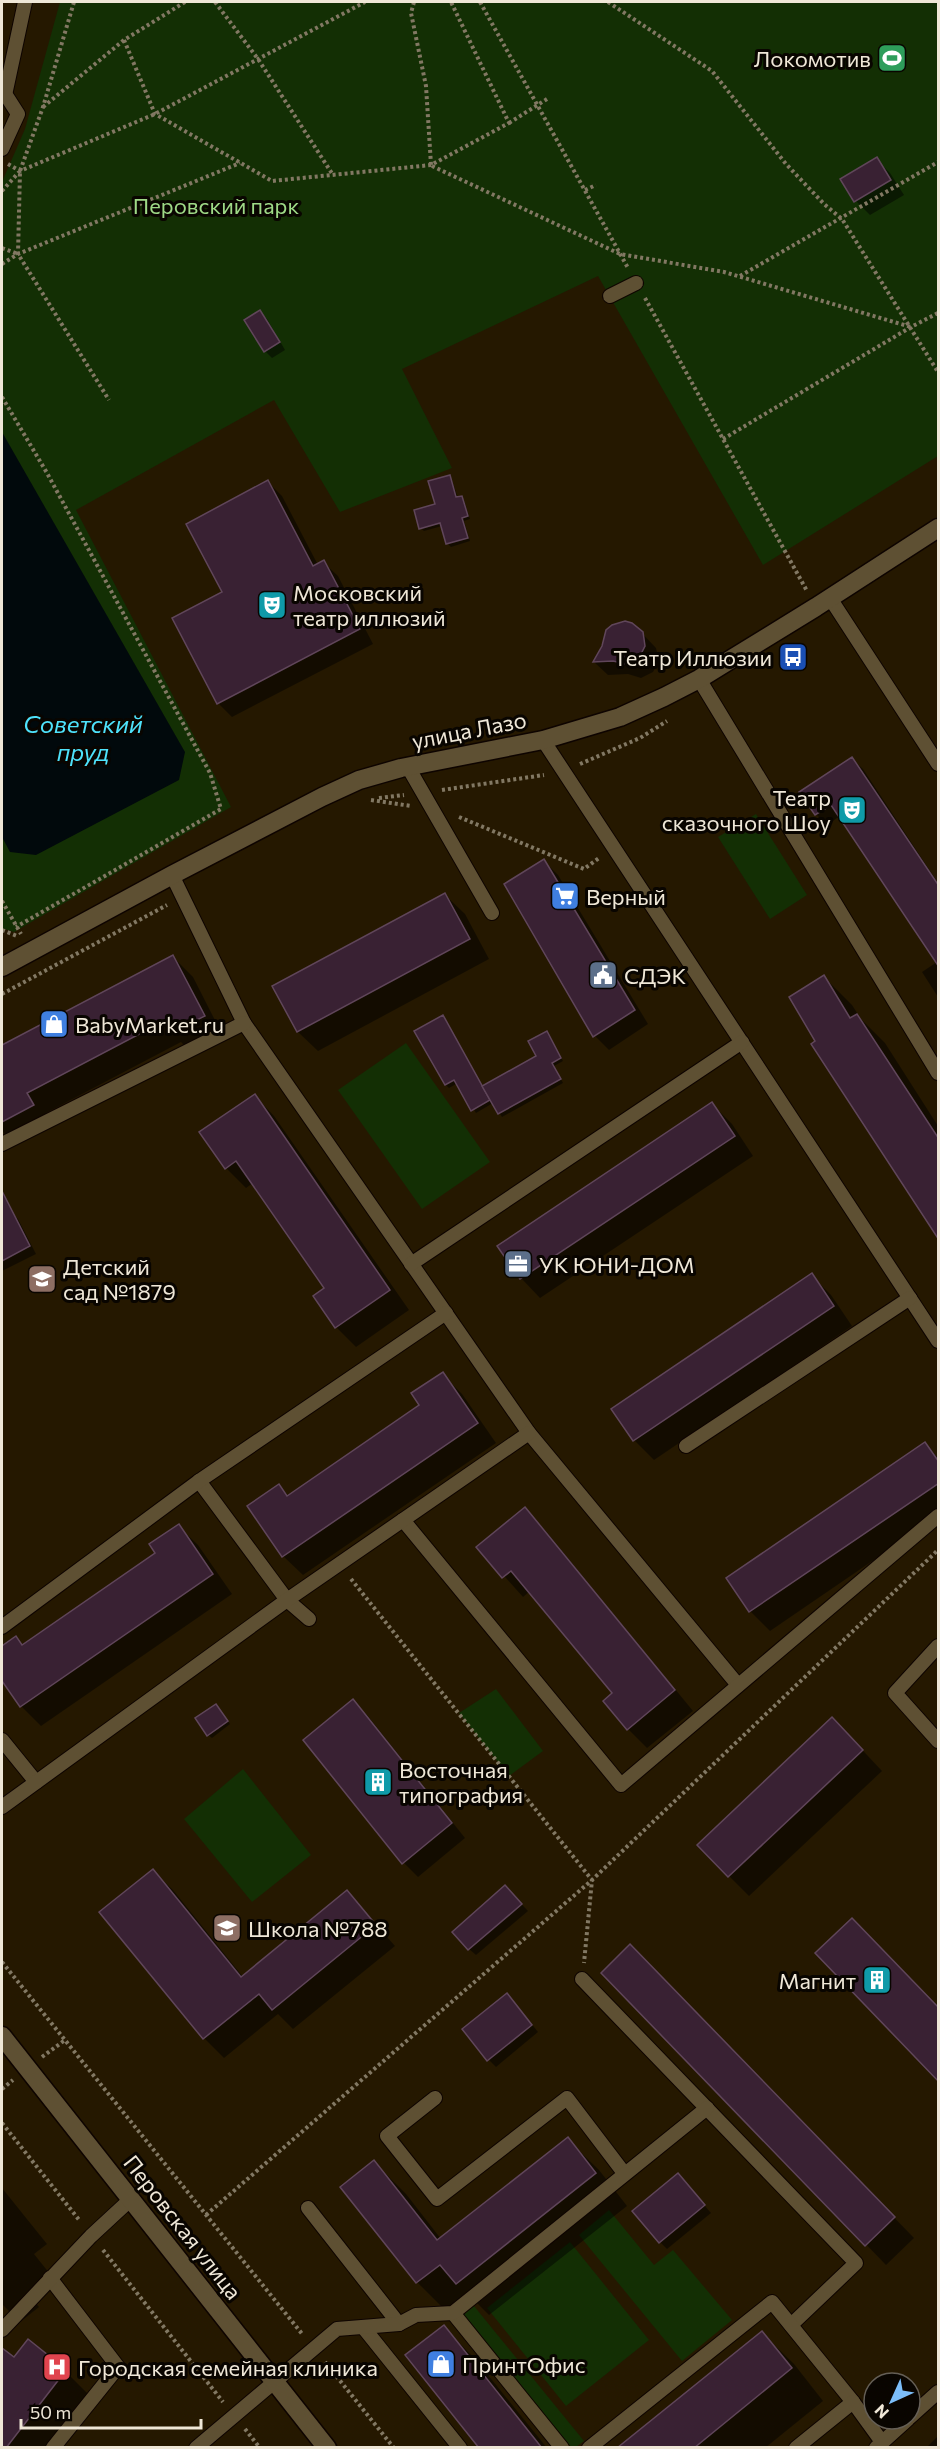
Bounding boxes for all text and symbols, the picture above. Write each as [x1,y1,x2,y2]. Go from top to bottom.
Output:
sports icon: Локомотив [876,42,908,74]
place label: Локомотив [754,45,871,72]
park label: Перовский парк [133,192,299,219]
place label: Московский театр иллюзий [293,579,446,631]
theatre icon: Московский театр иллюзий [256,589,288,621]
bus stop icon: Театр Иллюзии [777,641,809,673]
place label: Театр Иллюзии [613,644,772,671]
street label: улица Лазо [409,706,529,754]
water label: Советский пруд [23,709,143,766]
place label: Театр сказочного Шоу [662,784,831,836]
theatre icon: Театр сказочного Шоу [836,794,868,826]
supermarket icon: Верный [549,880,581,912]
place label: Верный [586,883,666,910]
public building icon: СДЭК [587,959,619,991]
place label: СДЭК [624,962,686,989]
shop icon: BabyMarket.ru [38,1008,70,1040]
place label: BabyMarket.ru [75,1011,224,1038]
office icon: УК ЮНИ-ДОМ [502,1248,534,1280]
place label: УК ЮНИ-ДОМ [539,1251,694,1278]
place label: Детский сад №1879 [63,1253,176,1305]
school or university icon: Детский сад №1879 [26,1263,58,1295]
place label: Восточная типография [399,1756,523,1808]
building icon: Восточная типография [362,1766,394,1798]
school or university icon: Школа №788 [211,1912,243,1944]
place label: Школа №788 [248,1915,388,1942]
building icon: Магнит [861,1964,893,1996]
place label: Магнит [779,1967,856,1994]
street label: Перовская улица [118,2149,248,2305]
shop icon: ПринтОфис [425,2348,457,2380]
hospital icon: Городская семейная клиника [41,2351,73,2383]
place label: ПринтОфис [462,2351,586,2378]
place label: Городская семейная клиника [78,2354,378,2381]
north arrow [862,2371,922,2431]
scale bar [21,2392,201,2430]
text: 50 m [30,2401,71,2423]
text: N [870,2401,892,2423]

